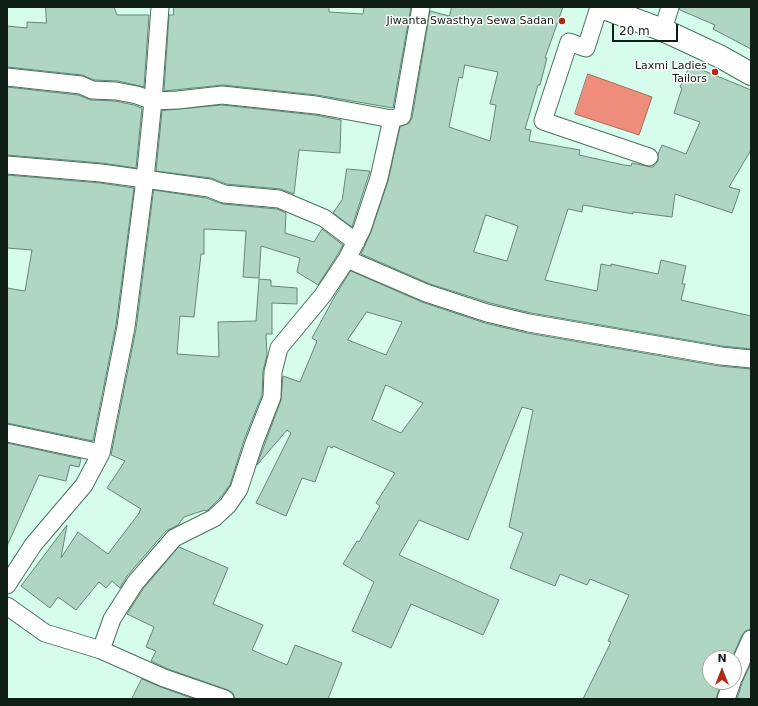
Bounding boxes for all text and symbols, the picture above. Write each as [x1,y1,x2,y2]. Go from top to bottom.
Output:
place label: Jiwanta Swasthya Sewa Sadan [387,14,554,28]
marker: Jiwanta Swasthya Sewa Sadan [557,16,567,26]
scale bar [614,16,680,42]
text: 20 m [619,24,650,38]
place label: Laxmi Ladies Tailors [635,59,707,85]
marker: Laxmi Ladies Tailors [710,67,720,77]
north arrow [702,650,742,690]
text: N [717,652,727,665]

